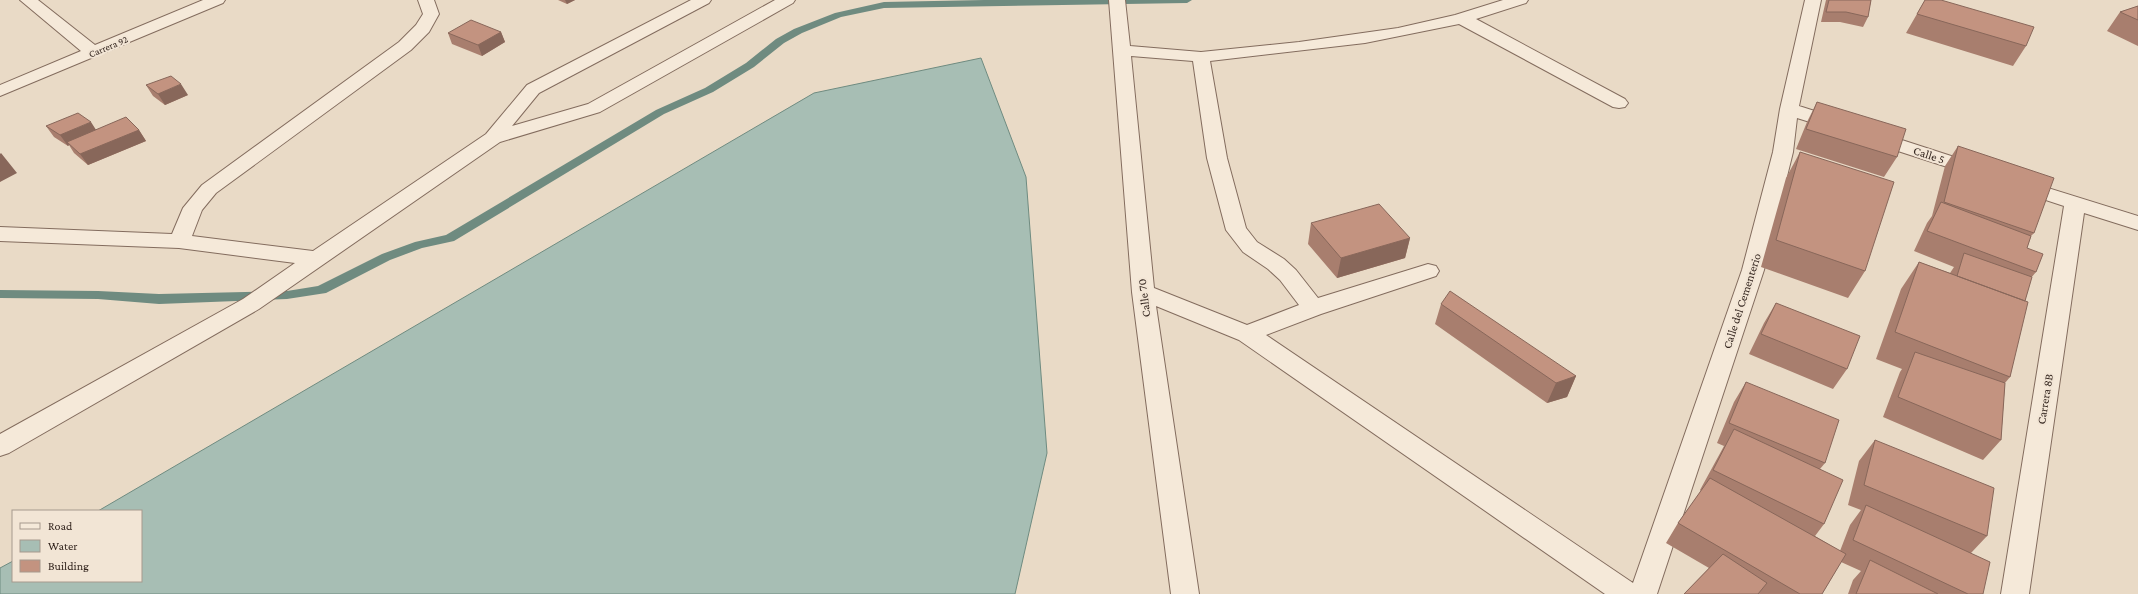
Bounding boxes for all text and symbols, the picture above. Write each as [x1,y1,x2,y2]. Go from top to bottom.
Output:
street label: Carrera 92 [87,33,130,60]
street label: Calle 5 [1912,143,1946,167]
street label: Calle del Cementerio [1720,251,1764,351]
street label: Calle 70 [1135,278,1153,318]
street label: Carrera 8B [2034,372,2056,425]
legend [12,510,142,582]
text: Road [48,519,73,533]
text: Water [48,539,78,553]
text: Building [48,559,89,573]

